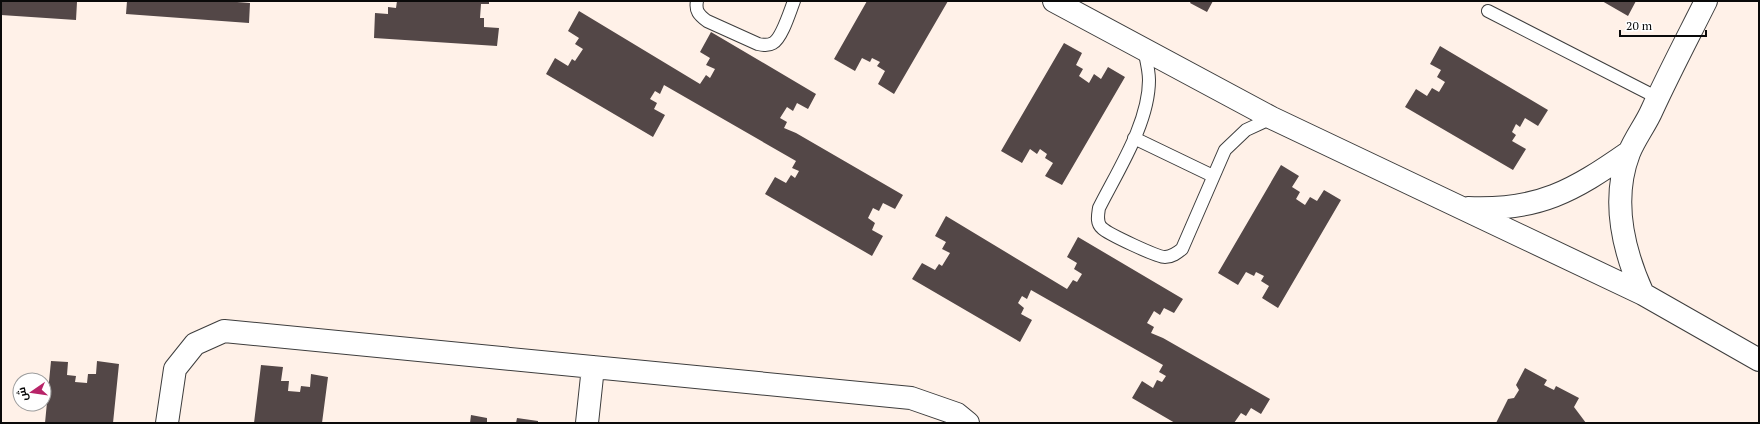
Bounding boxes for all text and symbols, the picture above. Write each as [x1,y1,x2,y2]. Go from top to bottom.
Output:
scale bar [1620,12,1706,38]
text: 20 m [1626,18,1653,33]
north arrow [12,372,52,412]
text: ش [14,386,31,403]

